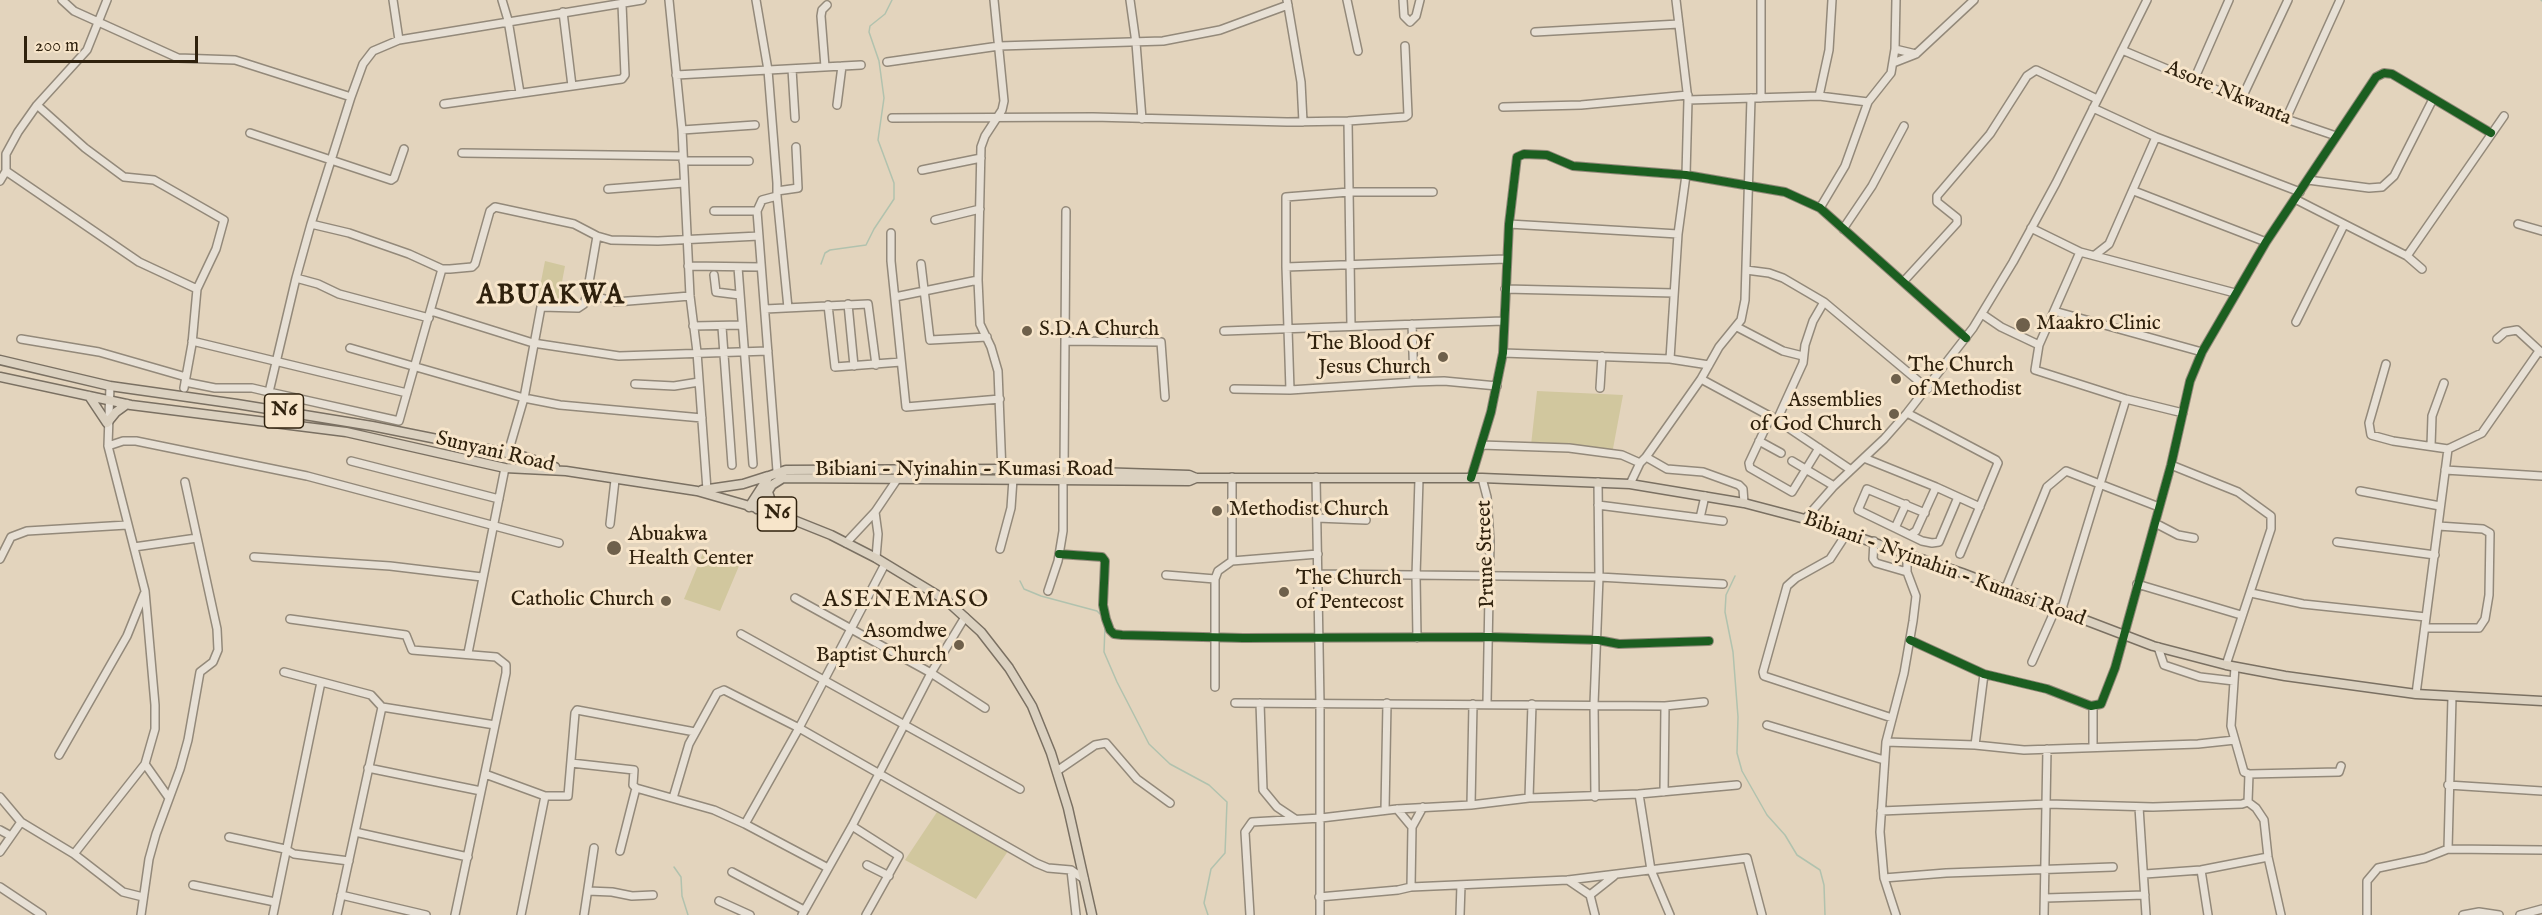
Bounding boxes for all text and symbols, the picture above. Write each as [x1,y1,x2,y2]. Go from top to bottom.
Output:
scale bar [27,24,201,62]
text: 200 m [35,35,79,58]
street label: Asore Nkwanta [2161,56,2295,132]
district label: ABUAKWA [477,281,625,313]
place label: Maakro Clinic [2036,312,2161,338]
marker: Maakro Clinic [2014,316,2032,334]
place label: S.D.A Church [1039,318,1159,344]
marker: S.D.A Church [1020,324,1034,338]
place label: The Blood Of Jesus Church [1307,332,1431,382]
marker: The Blood Of Jesus Church [1436,350,1450,364]
place label: The Church of Methodist [1908,354,2022,404]
marker: The Church of Methodist [1889,372,1903,386]
place label: Assemblies of God Church [1750,389,1882,439]
road number: N6 [264,394,304,428]
marker: Assemblies of God Church [1887,407,1901,421]
street label: Sunyani Road [433,427,557,479]
street label: Bibiani - Nyinahin - Kumasi Road [815,458,1113,484]
road number: N6 [758,497,796,531]
place label: Methodist Church [1229,498,1389,524]
street label: Prune Street [1473,499,1501,609]
marker: Methodist Church [1210,504,1224,518]
street label: Bibiani - Nyinahin - Kumasi Road [1800,507,2088,633]
place label: Abuakwa Health Center [628,523,754,573]
marker: Abuakwa Health Center [605,539,623,557]
place label: The Church of Pentecost [1296,567,1404,617]
marker: The Church of Pentecost [1277,585,1291,599]
district label: ASENEMASO [822,587,990,615]
place label: Catholic Church [511,588,654,614]
marker: Catholic Church [659,594,673,608]
place label: Asomdwe Baptist Church [816,620,947,670]
marker: Asomdwe Baptist Church [952,638,966,652]

